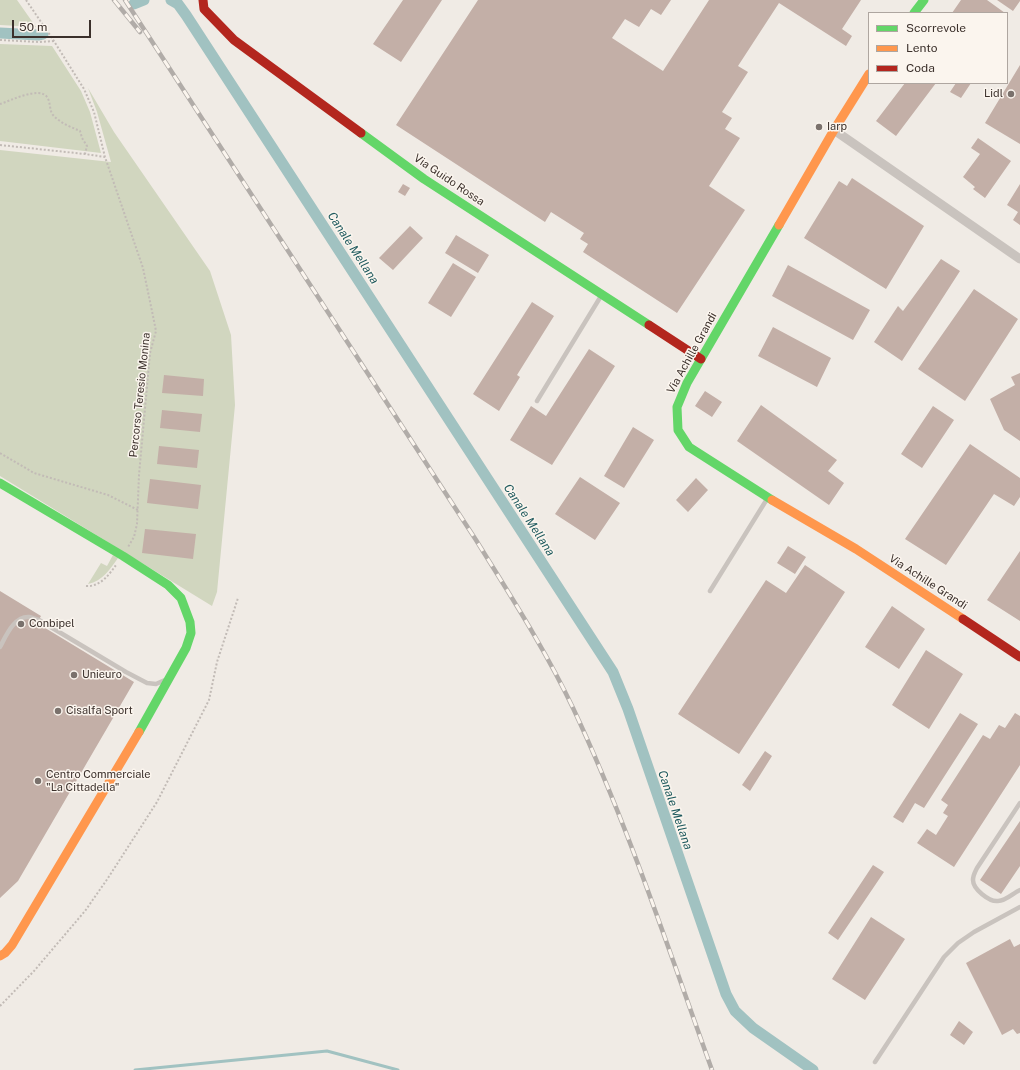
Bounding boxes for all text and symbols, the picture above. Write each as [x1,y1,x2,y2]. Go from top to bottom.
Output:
scale bar [14,12,93,38]
legend [868,12,1008,84]
text: 50 m [19,20,47,34]
text: Scorrevole [906,21,966,35]
text: Lento [906,41,937,55]
text: Coda [906,61,935,75]
place label: Lidl [984,87,1003,101]
marker: Lidl [1006,89,1016,99]
place label: Iarp [827,120,847,134]
marker: Iarp [814,122,824,132]
street label: Via Guido Rossa [411,152,487,208]
water label: Canale Mellana [324,209,382,287]
street label: Via Achille Grandi [664,310,720,396]
street label: Percorso Teresio Monina [127,332,153,458]
water label: Canale Mellana [500,481,558,559]
street label: Via Achille Grandi [886,552,970,612]
place label: Conbipel [29,617,75,631]
marker: Conbipel [16,619,26,629]
place label: Unieuro [82,668,122,682]
marker: Unieuro [69,670,79,680]
place label: Cisalfa Sport [66,704,133,718]
marker: Cisalfa Sport [53,706,63,716]
place label: Centro Commerciale "La Cittadella" [46,768,151,794]
water label: Canale Mellana [655,768,695,852]
marker: Centro Commerciale "La Cittadella" [33,776,43,786]

